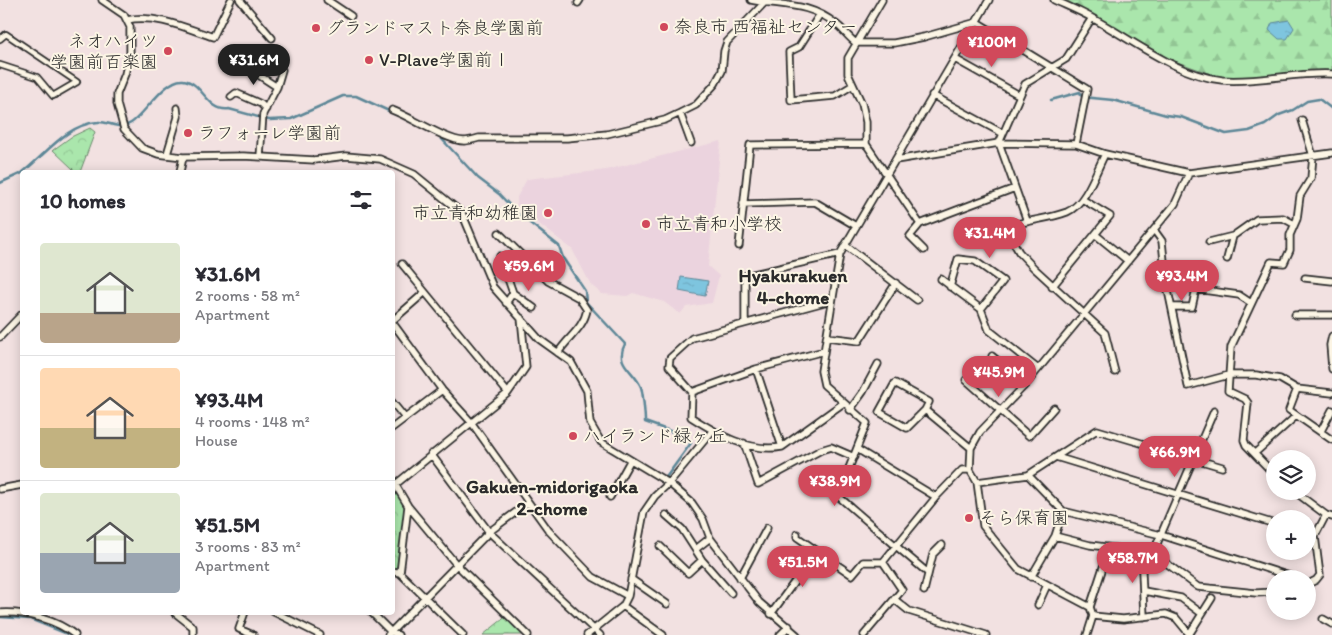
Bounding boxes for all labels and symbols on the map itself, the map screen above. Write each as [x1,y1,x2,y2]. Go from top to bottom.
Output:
place label: 奈良市 西福祉センター [674,16,857,38]
place label: グランドマスト奈良学園前 [326,17,543,39]
marker: 奈良市 西福祉センター [658,21,670,33]
marker: グランドマスト奈良学園前 [310,22,322,34]
pin: ¥100M [957,26,1027,68]
place label: ネオハイツ 学園前百楽園 [50,30,158,73]
pin: ¥31.6M [213,44,295,86]
marker: ネオハイツ 学園前百楽園 [162,45,174,57]
place label: V-Plave学園前Ⅰ [379,49,510,71]
marker: V-Plave学園前Ⅰ [363,54,375,66]
place label: ラフォーレ学園前 [198,122,341,144]
marker: ラフォーレ学園前 [182,127,194,139]
place label: 市立青和幼稚園 [412,202,538,224]
marker: 市立青和幼稚園 [542,207,554,219]
place label: 市立青和小学校 [656,213,782,235]
pin: ¥31.4M [949,216,1031,259]
marker: 市立青和小学校 [640,218,652,230]
pin: ¥59.6M [488,250,570,292]
pin: ¥93.4M [1141,260,1223,302]
district label: Hyakurakuen 4-chome [739,264,848,309]
pin: ¥45.9M [958,356,1040,398]
place label: ハイランド緑ヶ丘 [583,425,727,447]
marker: ハイランド緑ヶ丘 [567,430,579,442]
pin: ¥66.9M [1134,436,1216,478]
pin: ¥38.9M [794,464,876,507]
district label: Gakuen-midorigaoka 2-chome [466,475,638,520]
place label: そら保育園 [979,507,1069,529]
marker: そら保育園 [963,512,975,524]
pin: ¥58.7M [1092,542,1174,584]
pin: ¥51.5M [762,546,844,588]

